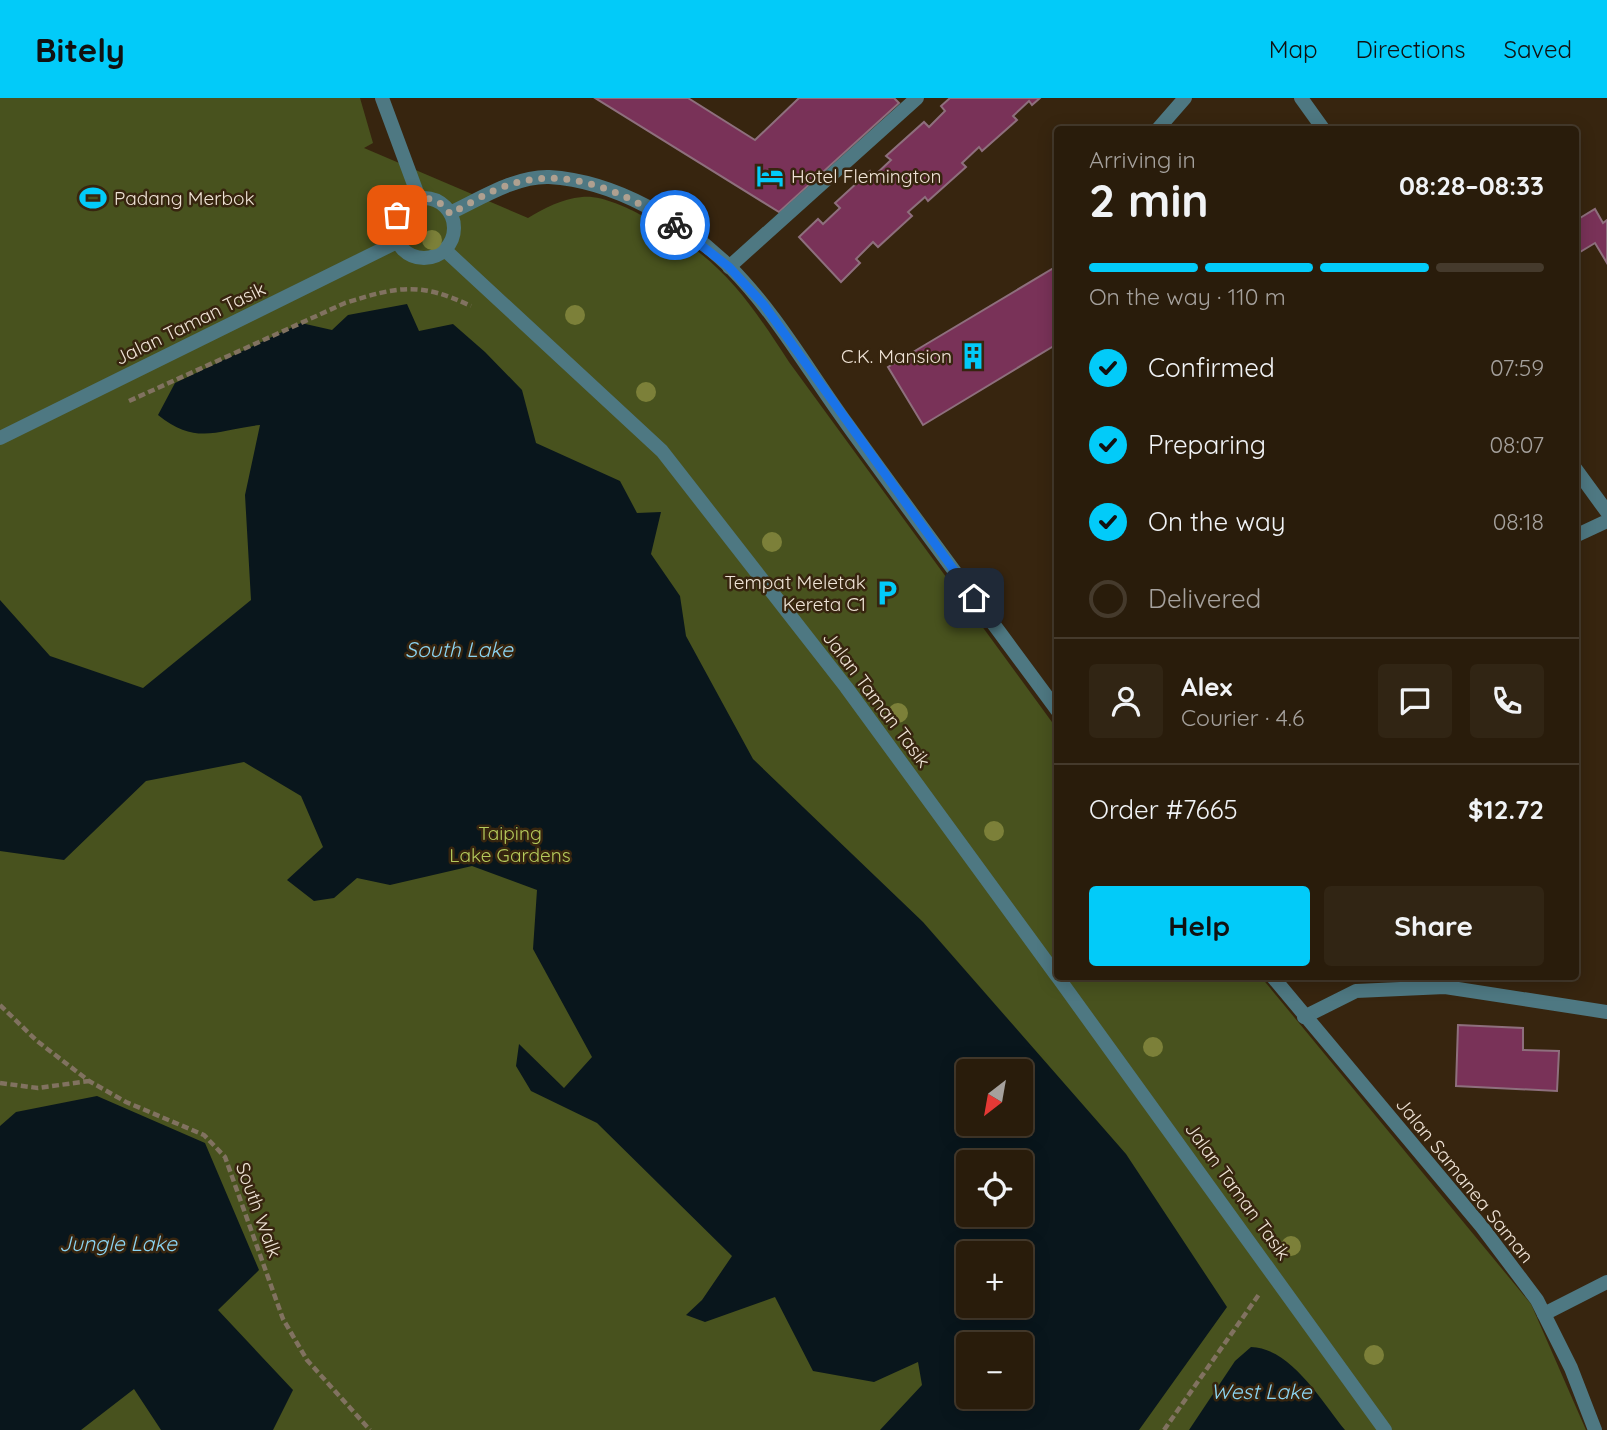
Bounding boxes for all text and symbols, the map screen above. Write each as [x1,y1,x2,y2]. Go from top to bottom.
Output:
text: Bitely [35,29,125,70]
text: Map [1269,34,1318,64]
text: Directions [1356,34,1466,64]
text: Saved [1504,34,1572,64]
text: Arriving in [1089,145,1196,174]
hotel icon: Hotel Flemington [755,161,785,191]
place label: Hotel Flemington [791,164,942,188]
text: 08:28–08:33 [1399,169,1544,202]
text: 2 min [1089,171,1209,229]
sports icon: Padang Merbok [78,183,108,213]
pin [367,185,427,245]
place label: Padang Merbok [114,186,255,210]
courier [640,190,710,260]
icon: bag [378,196,416,234]
icon: bike [656,206,694,244]
street label: Jalan Taman Tasik [111,276,269,370]
text: On the way · 110 m [1089,282,1286,311]
building icon: C.K. Mansion [958,341,988,371]
place label: C.K. Mansion [841,344,952,368]
icon: check [1089,349,1127,387]
text: Confirmed [1148,351,1275,384]
text: 07:59 [1490,353,1544,382]
icon: check [1089,426,1127,464]
text: Preparing [1148,428,1266,461]
text: 08:07 [1489,430,1544,459]
icon: check [1089,503,1127,541]
text: On the way [1148,505,1286,538]
text: 08:18 [1493,507,1544,536]
pin [944,568,1004,628]
place label: Tempat Meletak Kereta C1 [725,570,866,616]
parking icon: Tempat Meletak Kereta C1 [872,578,902,608]
icon: home [955,579,993,617]
text: Delivered [1148,582,1261,615]
street label: Jalan Taman Tasik [818,626,936,772]
water label: South Lake [405,636,514,662]
button: person [1089,664,1163,738]
button: chat [1378,664,1452,738]
button: phone [1470,664,1544,738]
text: Alex [1181,670,1232,703]
text: Courier · 4.6 [1181,703,1304,732]
text: Order #7665 [1089,793,1238,826]
text: $12.72 [1468,793,1544,826]
park label: Taiping Lake Gardens [449,821,571,867]
button: Help [1089,886,1310,966]
button: Share [1324,886,1544,966]
north arrow [956,1059,1032,1136]
map controls [956,1059,1033,1409]
street label: Jalan Samanea Saman [1391,1092,1539,1268]
street label: Jalan Taman Tasik [1180,1117,1296,1265]
button: locate [956,1150,1033,1227]
street label: South Walk [231,1159,287,1261]
water label: Jungle Lake [59,1230,178,1256]
button: + [956,1241,1033,1318]
button: − [956,1332,1033,1409]
water label: West Lake [1210,1378,1313,1404]

